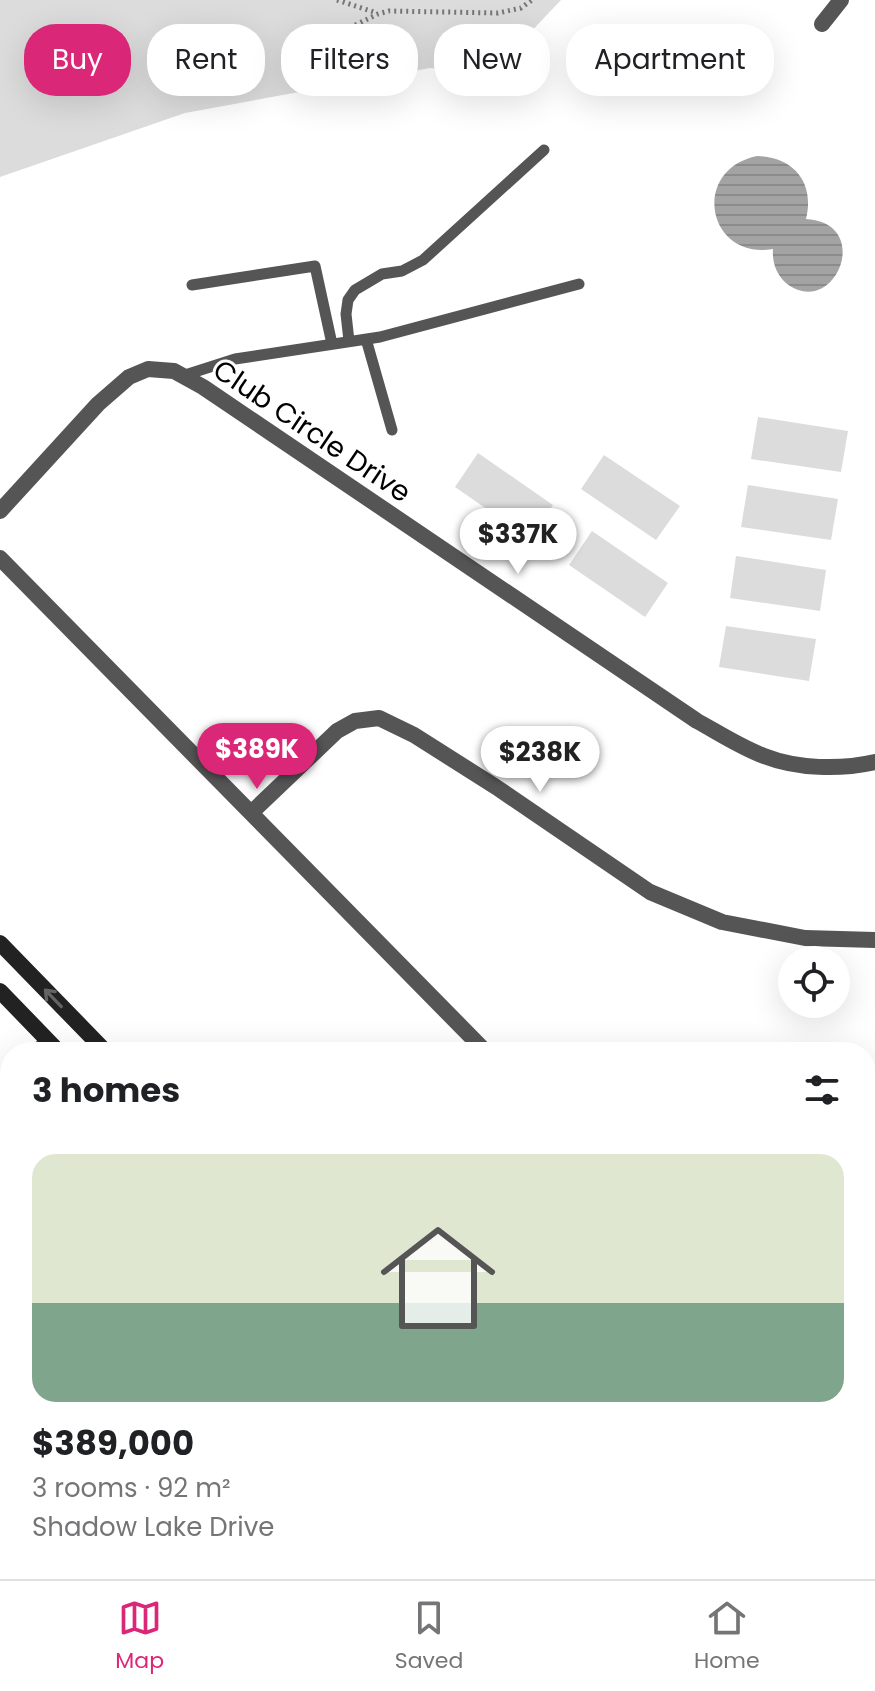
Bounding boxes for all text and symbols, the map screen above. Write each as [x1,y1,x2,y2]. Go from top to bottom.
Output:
chip: Buy [24,24,131,96]
chip: Rent [147,24,265,96]
chip: Filters [281,24,418,96]
chip: New [434,24,550,96]
chip: Apartment [566,24,774,96]
street label: Club Circle Drive [205,350,419,512]
pin: $337K [462,508,574,576]
text: $337K [478,516,558,552]
pin: $389K [201,723,313,791]
pin: $238K [484,726,596,794]
text: $389K [215,731,299,767]
text: $238K [499,734,581,770]
map controls [778,946,850,1018]
button: locate [778,946,850,1018]
one-way arrow [44,989,63,1008]
text: 3 homes [32,1066,180,1114]
icon: filters [800,1068,844,1112]
icon: home [366,1206,510,1350]
text: $389,000 [32,1419,194,1467]
text: 3 rooms · 92 m² [32,1470,231,1506]
text: Shadow Lake Drive [32,1509,274,1545]
tab: Map [115,1596,164,1677]
tab: Saved [395,1596,463,1677]
tab: Home [694,1596,760,1677]

